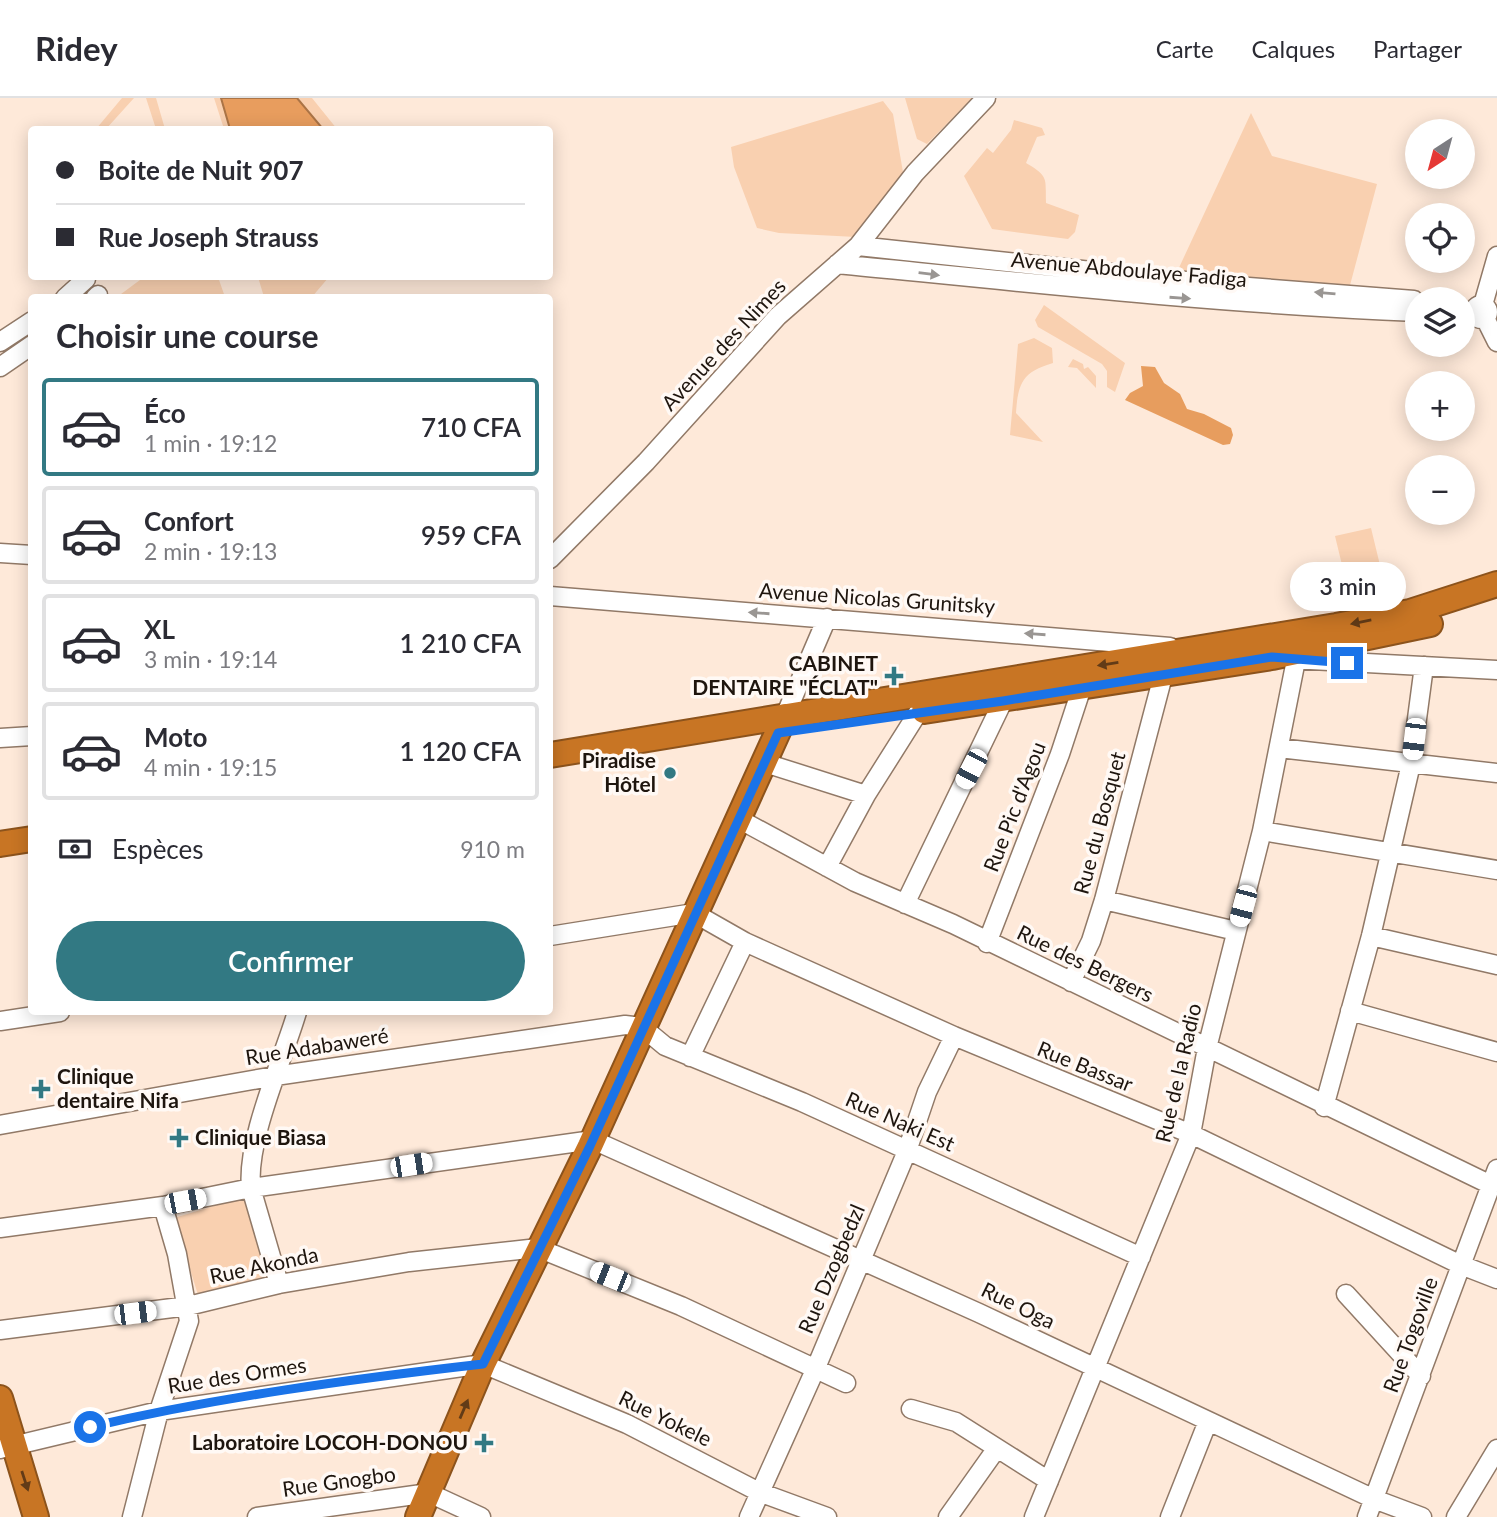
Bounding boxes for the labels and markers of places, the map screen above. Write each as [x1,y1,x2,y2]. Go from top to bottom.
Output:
place label: CABINET DENTAIRE "ÉCLAT" [692,650,878,699]
marker: CABINET DENTAIRE "ÉCLAT" [884,666,904,686]
place label: Piradise Hôtel [582,747,656,796]
marker: Piradise Hôtel [662,765,678,781]
place label: Clinique dentaire Nifa [57,1063,179,1112]
marker: Clinique dentaire Nifa [31,1079,51,1099]
place label: Clinique Biasa [195,1124,326,1149]
marker: Clinique Biasa [169,1128,189,1148]
place label: Laboratoire LOCOH-DONOU [192,1429,468,1454]
marker: Laboratoire LOCOH-DONOU [474,1433,494,1453]

